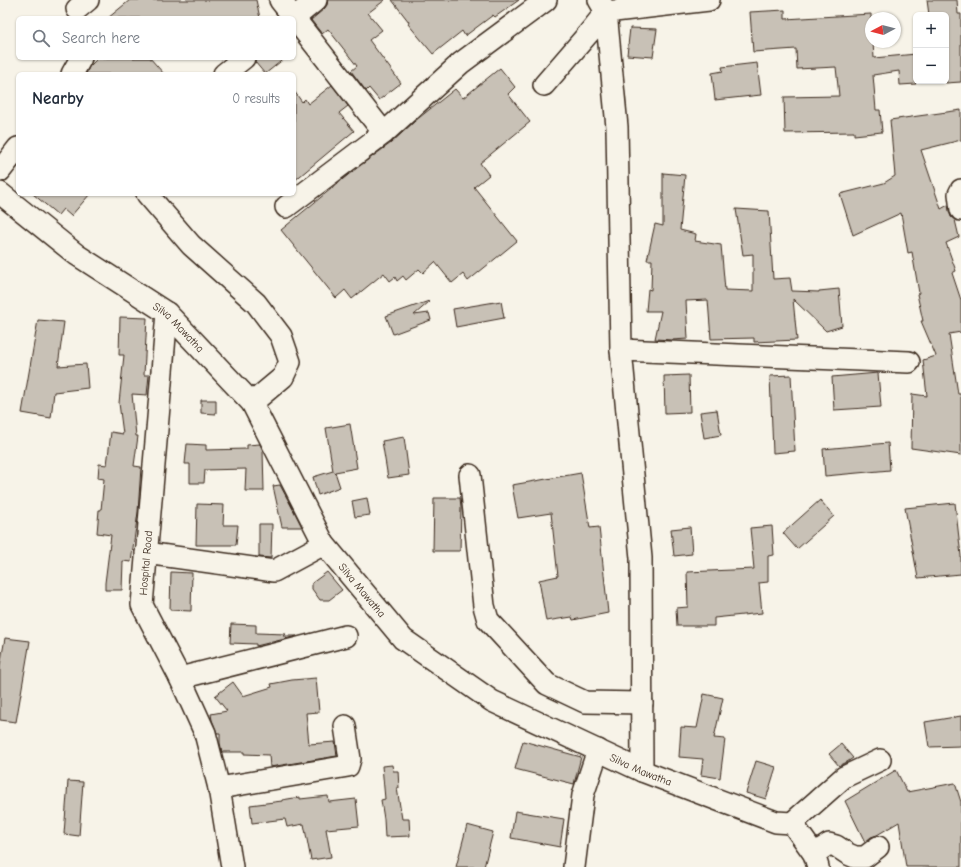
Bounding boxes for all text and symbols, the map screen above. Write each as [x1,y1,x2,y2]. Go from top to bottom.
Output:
north arrow [865,12,901,48]
map controls [913,12,949,84]
button: + [913,12,949,48]
search box [16,16,296,60]
icon: search [30,27,52,49]
text: Search here [62,29,140,47]
button: − [913,48,949,84]
text: Nearby [32,89,83,108]
text: 0 results [232,91,280,106]
street label: Silva Mawatha [151,299,207,355]
street label: Hospital Road [137,530,155,596]
street label: Silva Mawatha [336,560,389,620]
street label: Silva Mawatha [608,750,674,788]

